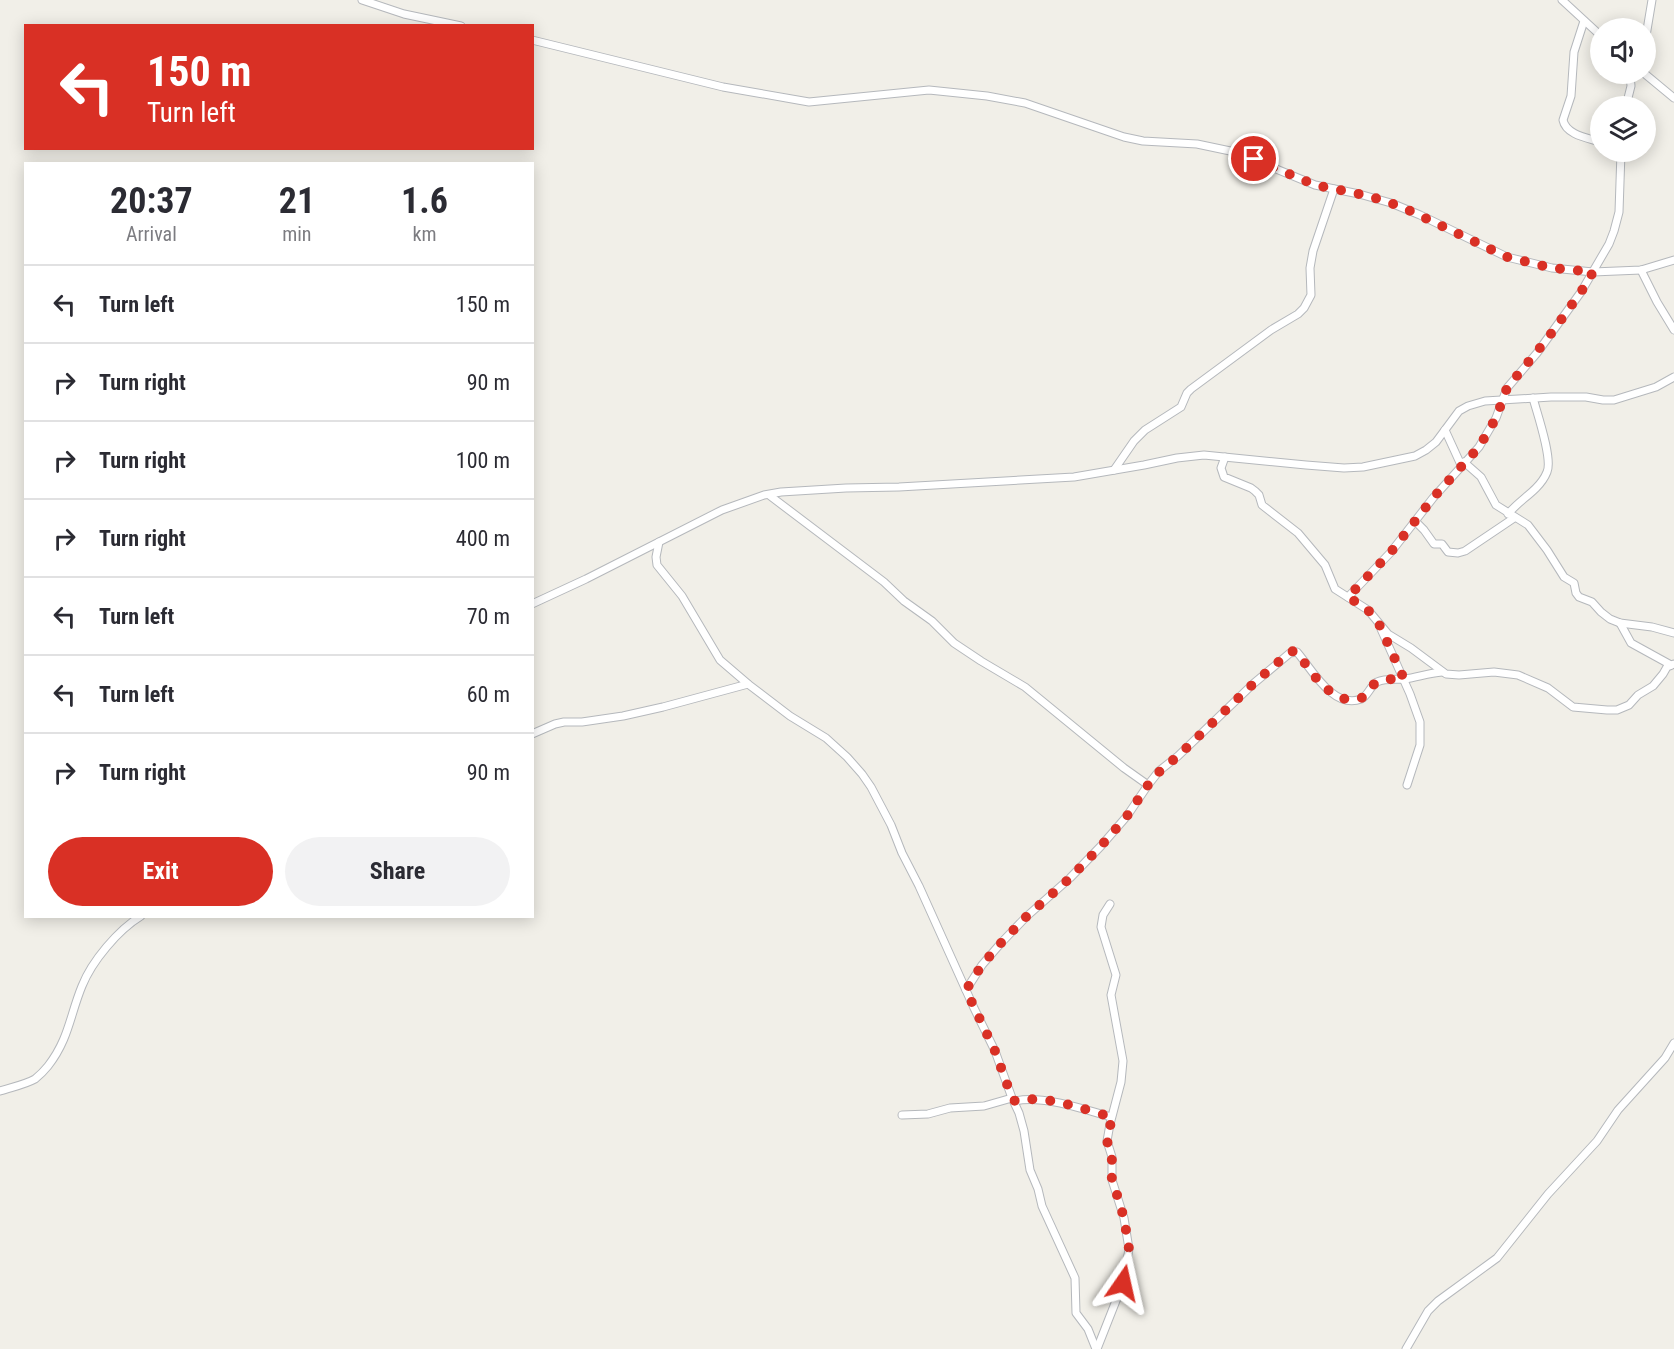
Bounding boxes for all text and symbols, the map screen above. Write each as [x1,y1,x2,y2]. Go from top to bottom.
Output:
map controls [1590,18,1656,162]
button: sound [1590,18,1656,84]
text: 150 m [147,47,252,96]
icon: left [48,48,126,126]
button: layers [1590,96,1656,162]
text: Turn left [147,97,236,129]
pin [1228,133,1279,184]
icon: arrive [1237,142,1270,175]
text: 20:37 [110,180,193,222]
text: 21 [279,180,315,222]
text: 1.6 [401,180,448,222]
text: Arrival [126,222,177,246]
text: min [282,222,312,246]
text: km [413,222,437,246]
icon: left [48,288,81,321]
text: Turn left [99,292,174,317]
text: 150 m [456,292,510,317]
icon: right [48,366,81,399]
text: Turn right [99,370,186,395]
text: 90 m [467,370,510,395]
icon: right [48,444,81,477]
text: Turn right [99,448,186,473]
text: 100 m [456,448,510,473]
icon: right [48,522,81,555]
text: Turn right [99,526,186,551]
text: 400 m [456,526,510,551]
icon: left [48,600,81,633]
text: Turn left [99,604,174,629]
text: 70 m [467,604,510,629]
icon: left [48,678,81,711]
text: Turn left [99,682,174,707]
text: 60 m [467,682,510,707]
icon: right [48,756,81,789]
text: Turn right [99,760,186,785]
text: 90 m [467,760,510,785]
button: Exit [48,837,273,906]
button: Share [285,837,510,906]
position arrow [1091,1251,1155,1315]

